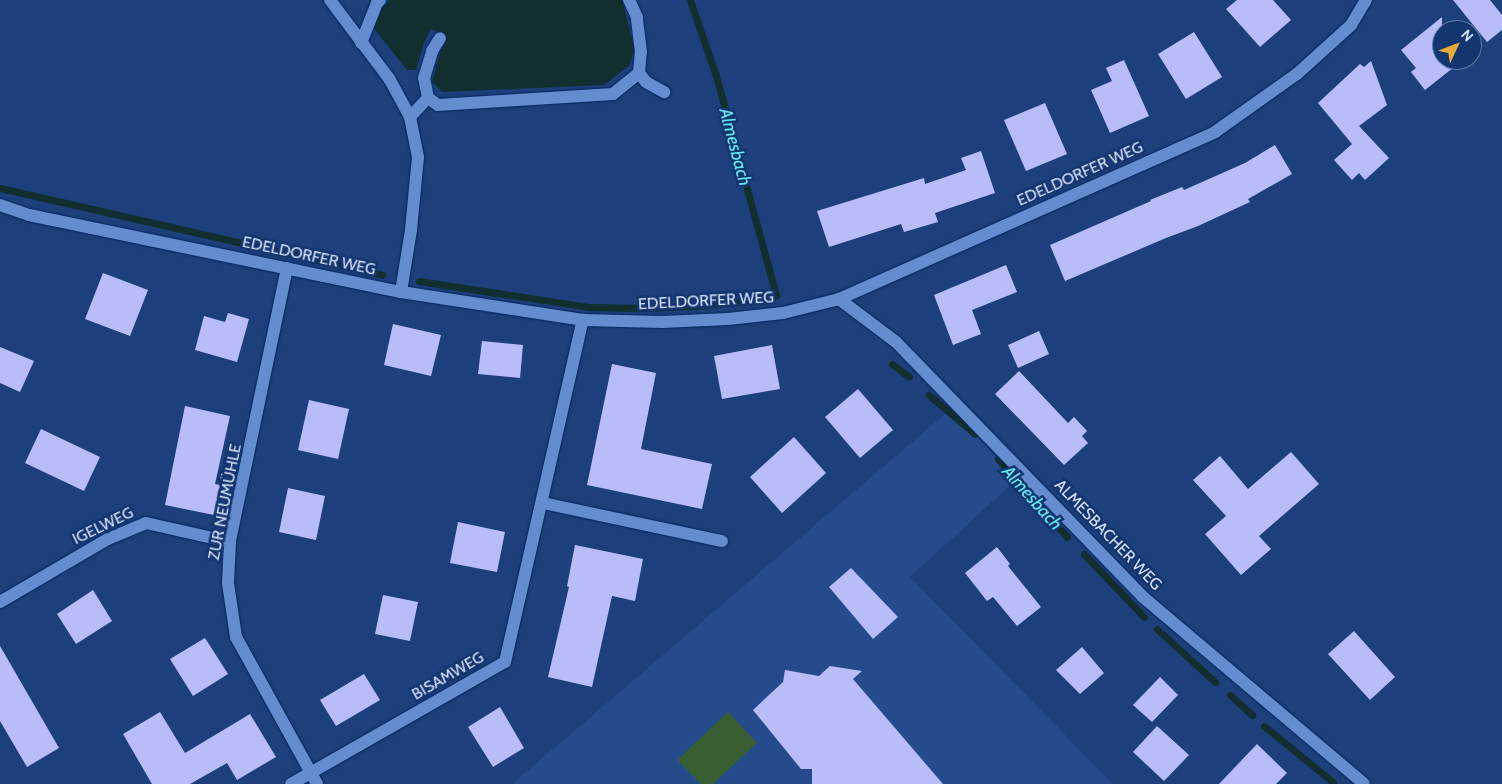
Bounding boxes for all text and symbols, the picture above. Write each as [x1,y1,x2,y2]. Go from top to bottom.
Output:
north arrow [1432,20,1482,70]
text: N [1457,26,1477,45]
water label: Almesbach [714,106,756,188]
street label: EDELDORFER WEG [1014,138,1146,210]
street label: EDELDORFER WEG [240,232,378,280]
street label: EDELDORFER WEG [638,288,774,314]
street label: ZUR NEUMÜHLE [204,442,246,562]
water label: Almesbach [997,461,1067,535]
street label: ALMESBACHER WEG [1050,476,1166,594]
street label: IGELWEG [69,503,137,549]
street label: BISAMWEG [409,648,487,704]

